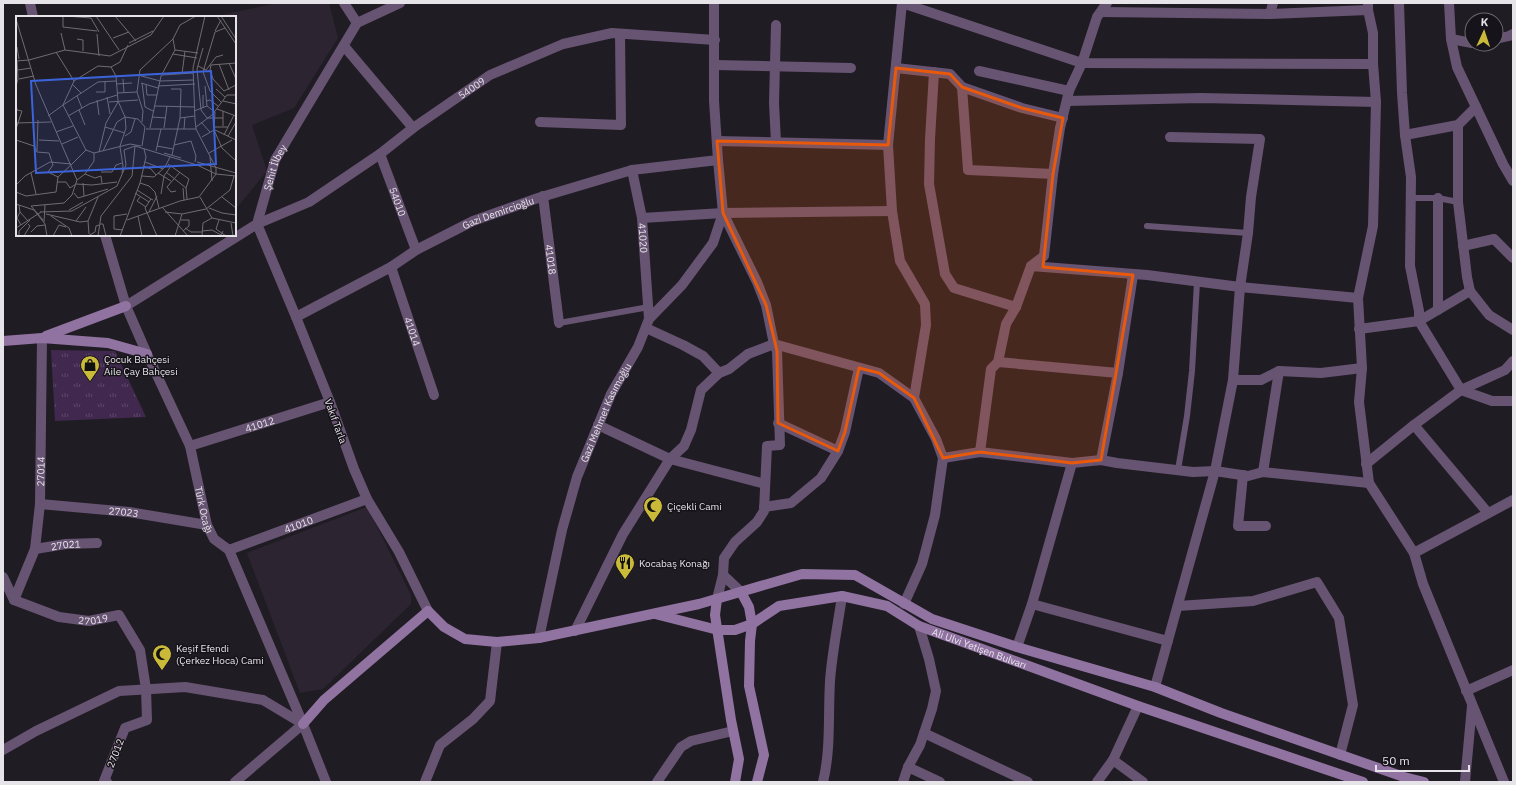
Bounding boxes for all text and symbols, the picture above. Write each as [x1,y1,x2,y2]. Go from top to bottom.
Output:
north arrow [1464,12,1504,52]
text: K [1480,15,1489,29]
inset map [16,16,236,236]
street label: 54009 [456,74,488,102]
street label: Şehit İlbey [261,142,290,192]
street label: 54010 [386,186,409,218]
street label: Gazi Demircioğlu [460,194,536,232]
street label: 41020 [635,223,650,253]
street label: 41018 [542,244,559,275]
street label: 41014 [401,315,423,348]
place label: Çocuk Bahçesi Aile Çay Bahçesi [104,353,178,378]
shop icon: Çocuk Bahçesi Aile Çay Bahçesi [79,354,101,382]
street label: Gazi Mehmet Kasımoğlu [578,361,634,465]
street label: Vakıf Tarla [321,397,350,446]
street label: 41012 [244,414,276,435]
street label: 27014 [34,456,48,487]
street label: Türk Ocağı [192,485,216,535]
mosque icon: Çiçekli Cami [642,495,664,523]
place label: Çiçekli Cami [667,500,722,513]
street label: 27023 [108,504,139,520]
street label: 41010 [282,514,315,536]
street label: 27021 [50,538,81,553]
restaurant icon: Kocabaş Konağı [614,552,636,580]
place label: Kocabaş Konağı [639,557,710,570]
street label: 27019 [77,611,109,628]
street label: Ali Ulvi Yetişen Bulvarı [930,625,1028,672]
place label: Keşif Efendi (Çerkez Hoca) Cami [176,642,264,667]
mosque icon: Keşif Efendi (Çerkez Hoca) Cami [151,643,173,671]
street label: 27012 [104,737,127,770]
scale bar [1376,747,1469,773]
text: 50 m [1382,753,1410,768]

